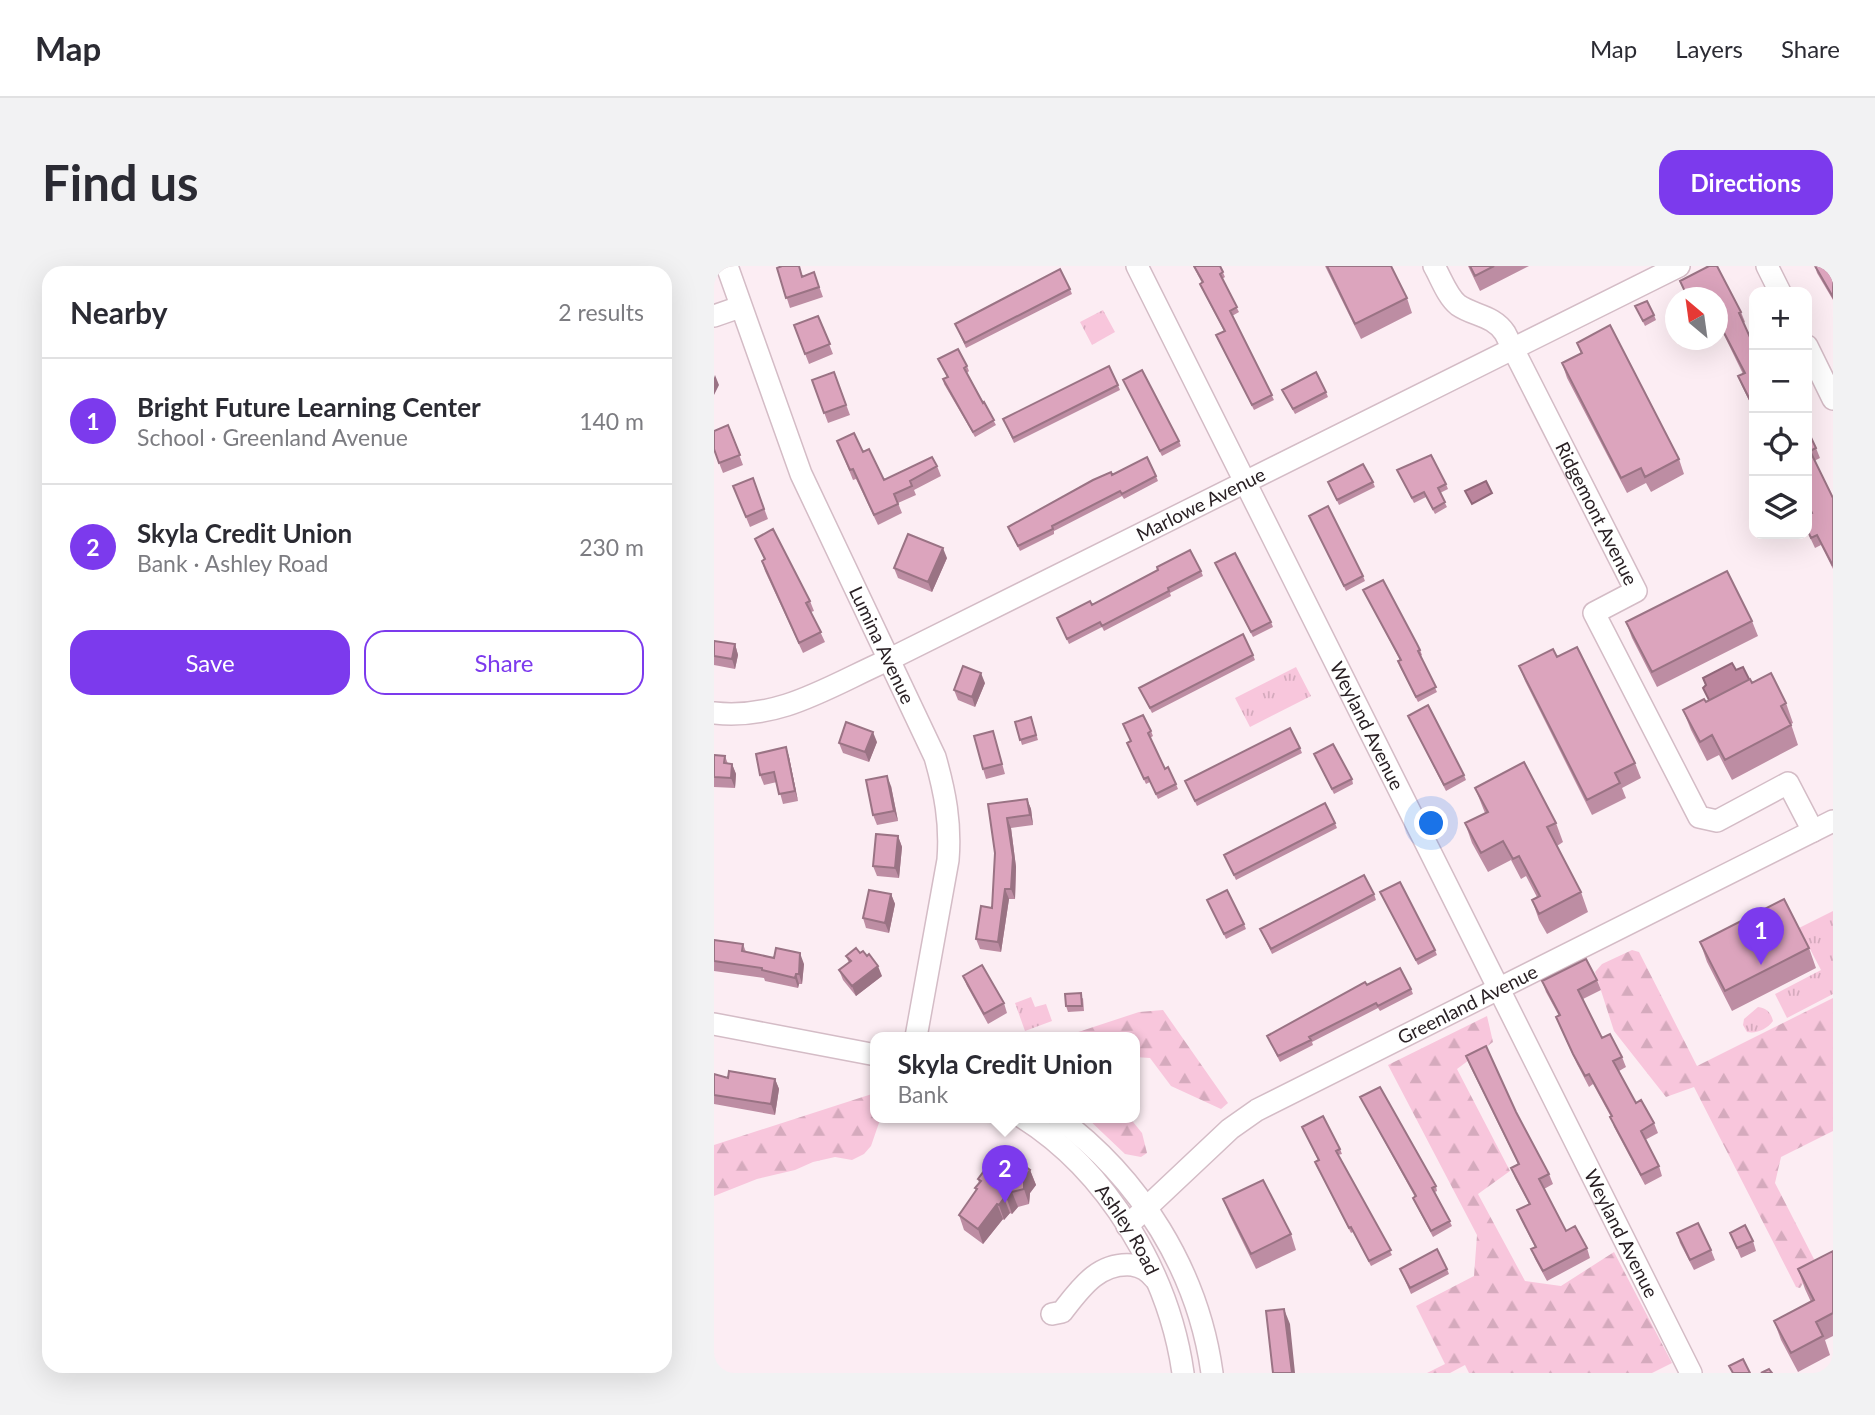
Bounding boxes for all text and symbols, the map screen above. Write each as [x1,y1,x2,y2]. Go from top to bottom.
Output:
text: Map [35,28,101,68]
text: Map [1590,34,1637,63]
text: Layers [1675,34,1743,63]
text: Share [1781,34,1840,63]
button: Directions [1659,150,1833,215]
text: Find us [42,153,199,211]
north arrow [1665,287,1728,350]
map controls [1749,287,1812,539]
button: + [1749,287,1812,350]
text: Nearby [70,294,168,330]
text: 2 results [558,298,644,326]
button: − [1749,350,1812,413]
text: Bright Future Learning Center [137,391,481,423]
text: 1 [86,407,100,435]
text: 140 m [579,407,644,435]
button: locate [1749,413,1812,476]
text: School · Greenland Avenue [137,423,408,451]
street label: Ridgemont Avenue [1551,438,1643,589]
street label: Marlowe Avenue [1132,462,1269,545]
button: layers [1749,476,1812,539]
text: Skyla Credit Union [137,517,352,549]
text: 2 [86,533,100,561]
text: 230 m [579,533,644,561]
text: Bank · Ashley Road [137,549,328,577]
street label: Lumina Avenue [845,582,920,707]
button: Save [70,630,350,695]
button: Share [364,630,644,695]
street label: Weyland Avenue [1326,657,1409,793]
your location [1414,806,1448,840]
pin: 1 [1738,907,1784,965]
street label: Greenland Avenue [1394,959,1541,1049]
popup [870,1032,1140,1123]
text: Skyla Credit Union [897,1048,1113,1080]
text: Bank [897,1080,948,1108]
pin: 2 [982,1145,1028,1203]
street label: Weyland Avenue [1580,1165,1663,1301]
street label: Ashley Road [1091,1179,1164,1278]

